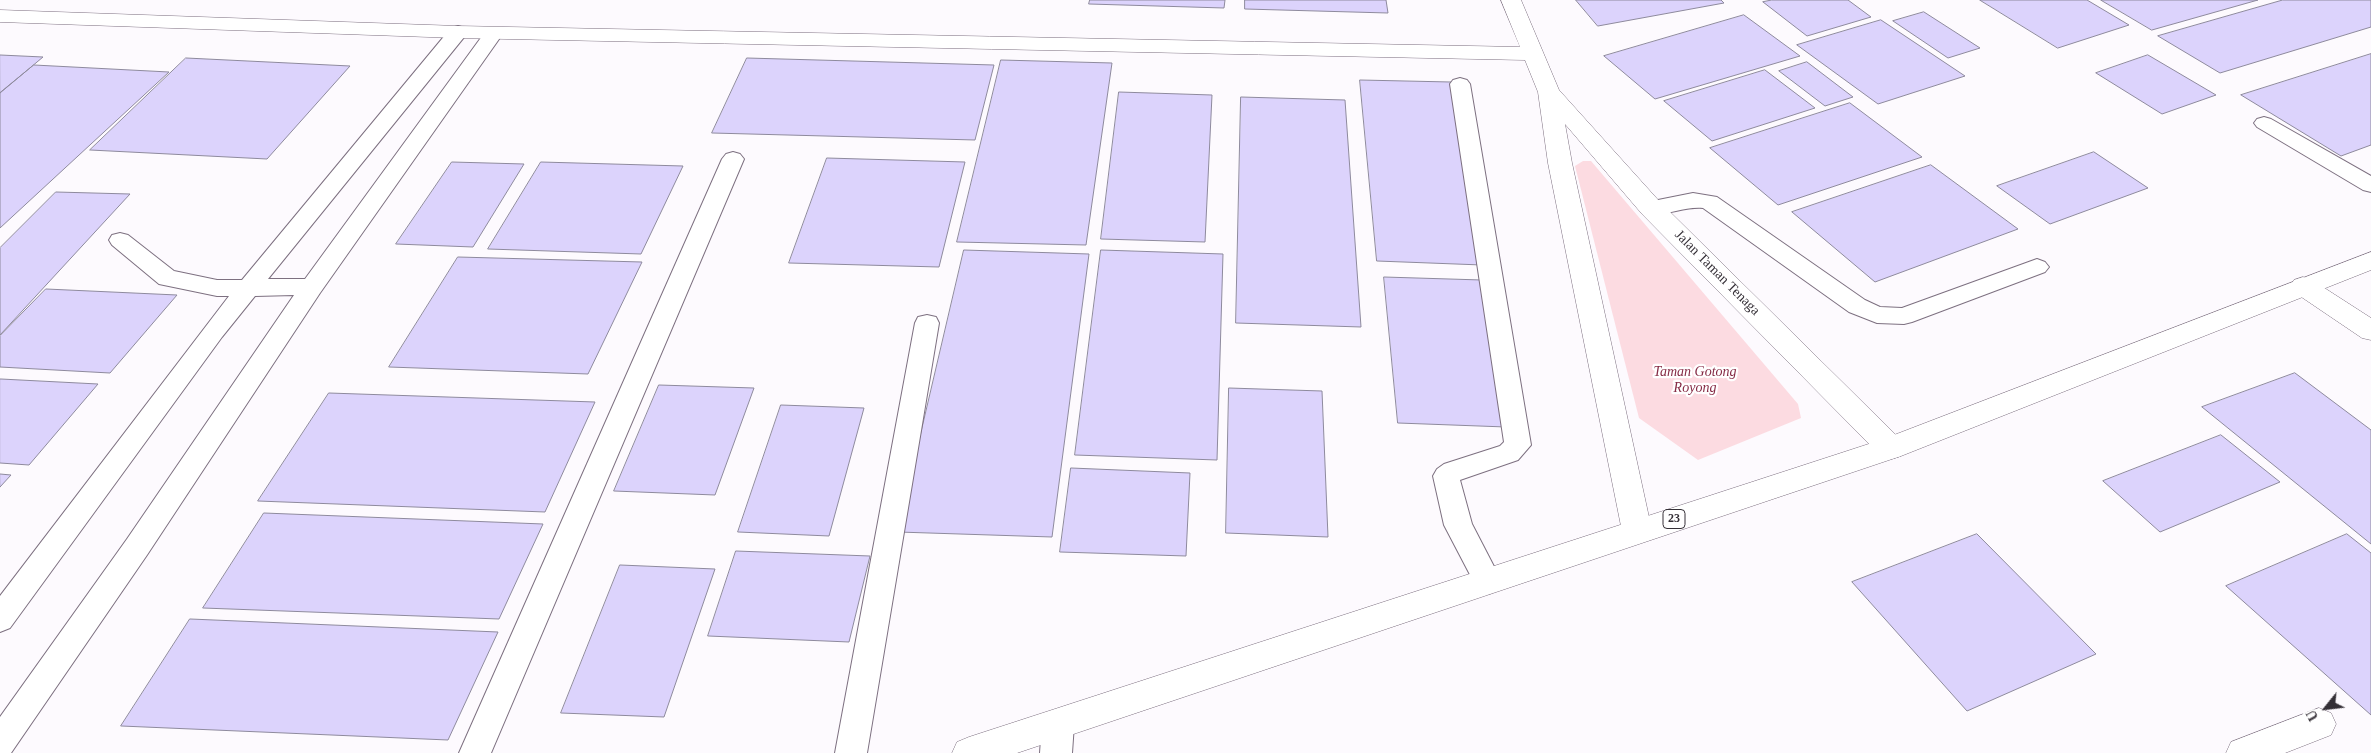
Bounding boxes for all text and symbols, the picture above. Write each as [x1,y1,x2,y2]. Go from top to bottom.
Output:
street label: Jalan Taman Tenaga [1671,227,1763,319]
park label: Taman Gotong Royong [1653,364,1737,397]
road number: 23 [1663,509,1685,528]
north arrow [2301,683,2351,733]
text: U [2303,707,2321,724]

